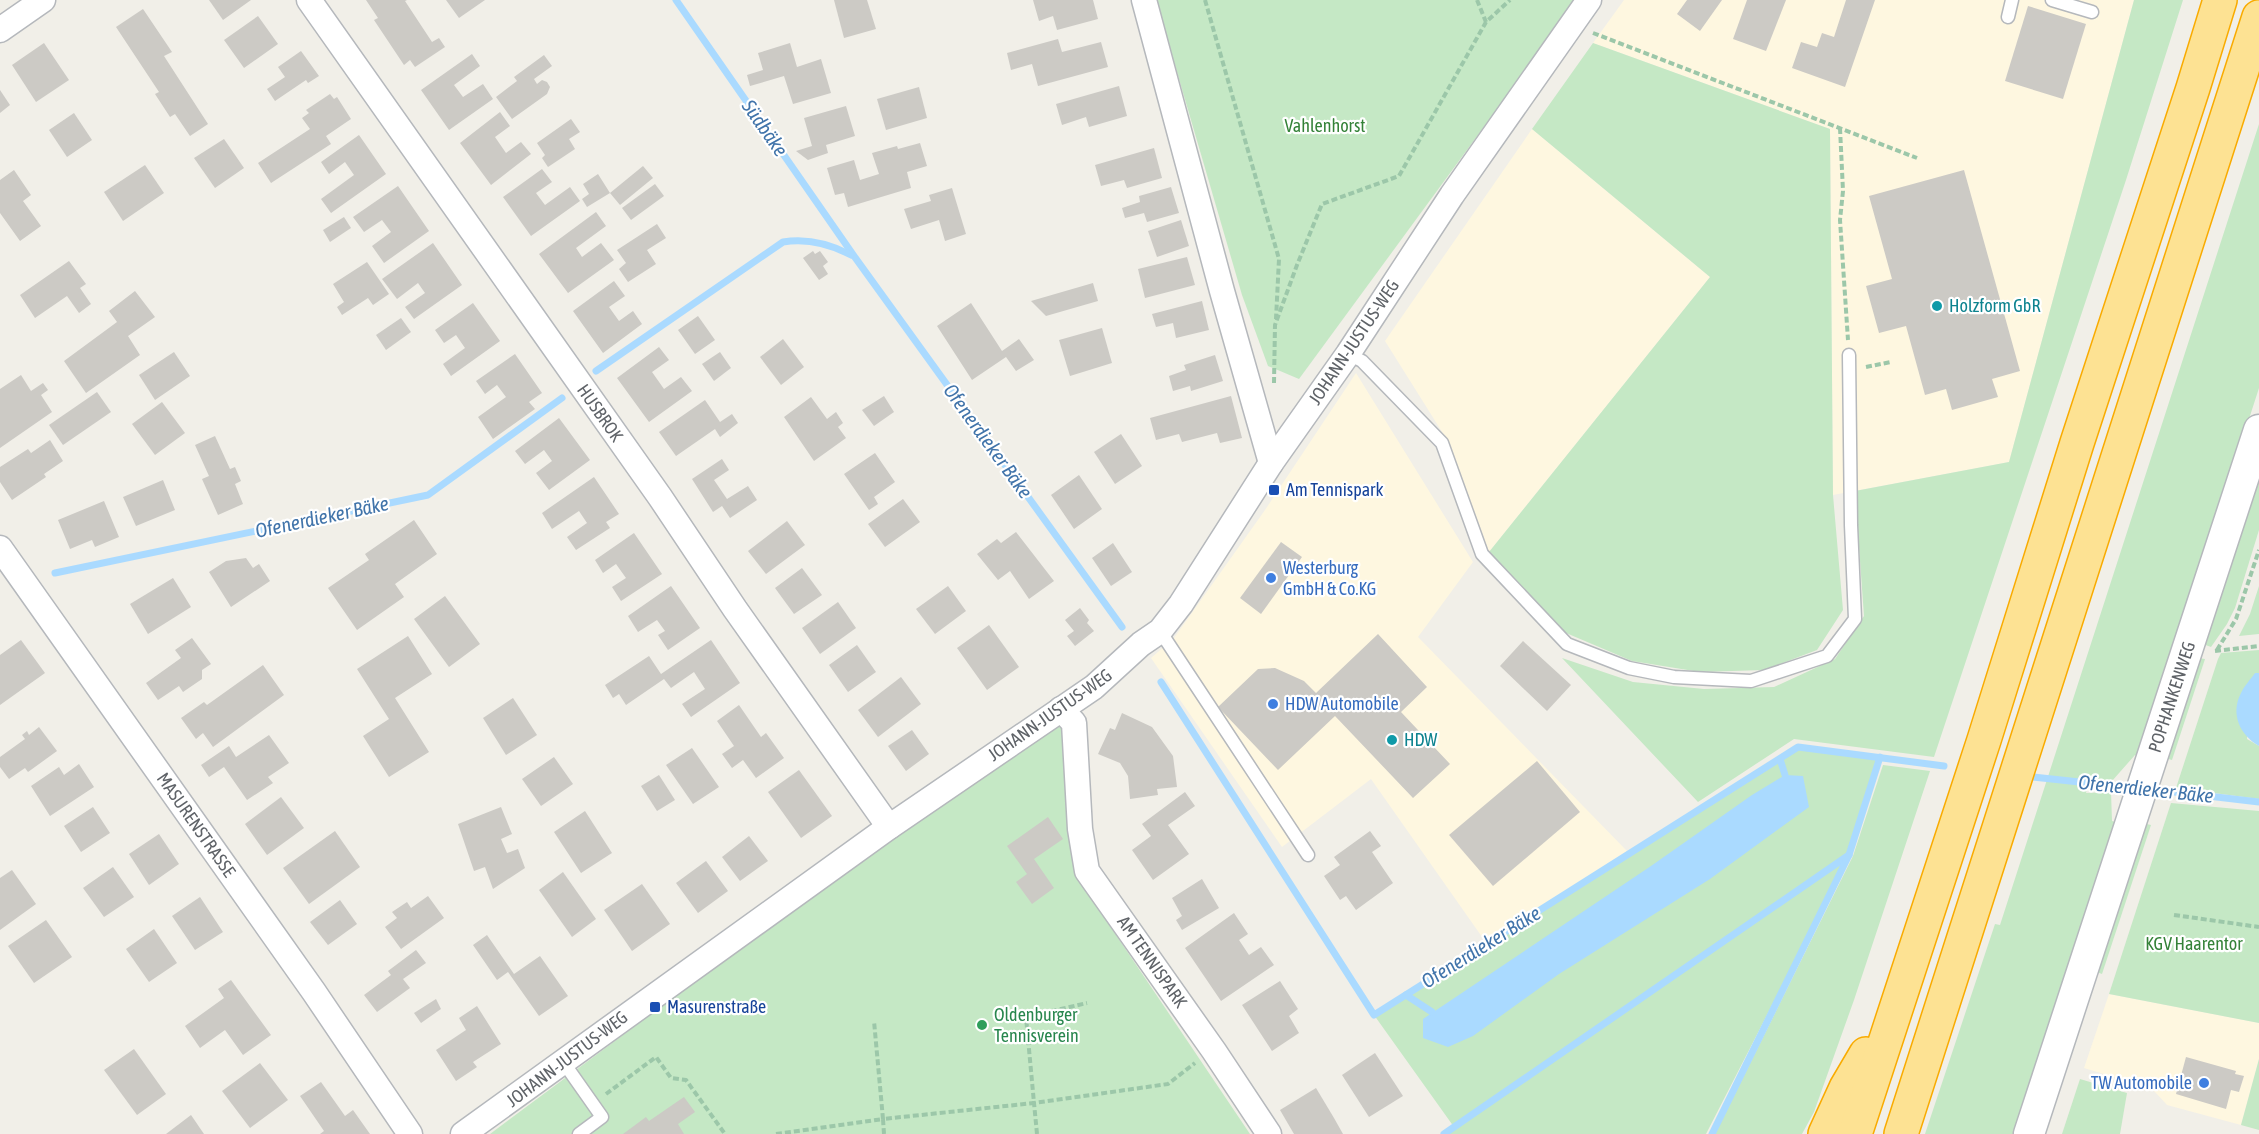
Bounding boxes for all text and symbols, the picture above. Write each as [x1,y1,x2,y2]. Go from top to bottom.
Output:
water label: Südbäke [737,94,793,160]
park label: Vahlenhorst [1285,115,1365,136]
street label: JOHANN-JUSTUS-WEG [1304,275,1403,408]
place label: Holzform GbR [1949,295,2040,316]
marker: Holzform GbR [1930,299,1944,313]
water label: Ofenerdieker Bäke [939,379,1038,502]
street label: HUSBROK [573,380,628,446]
place label: Am Tennispark [1286,479,1383,500]
marker: Am Tennispark [1267,483,1281,497]
water label: Ofenerdieker Bäke [253,491,391,542]
place label: Westerburg GmbH & Co.KG [1283,557,1376,599]
marker: Westerburg GmbH & Co.KG [1264,571,1278,585]
street label: POPHANKENWEG [2144,639,2199,755]
street label: JOHANN-JUSTUS-WEG [984,664,1116,765]
place label: HDW Automobile [1285,693,1399,714]
marker: HDW Automobile [1266,697,1280,711]
place label: HDW [1404,729,1437,750]
marker: HDW [1385,733,1399,747]
street label: MASURENSTRASSE [153,769,240,881]
water label: Ofenerdieker Bäke [2077,770,2215,807]
water label: Ofenerdieker Bäke [1417,901,1544,992]
street label: AM TENNISPARK [1113,912,1192,1012]
park label: KGV Haarentor [2145,933,2243,954]
place label: Masurenstraße [667,996,766,1017]
marker: Masurenstraße [648,1000,662,1014]
place label: Oldenburger Tennisverein [994,1004,1079,1046]
street label: JOHANN-JUSTUS-WEG [502,1006,631,1111]
marker: Oldenburger Tennisverein [975,1018,989,1032]
place label: TW Automobile [2091,1072,2192,1093]
marker: TW Automobile [2197,1076,2211,1090]

